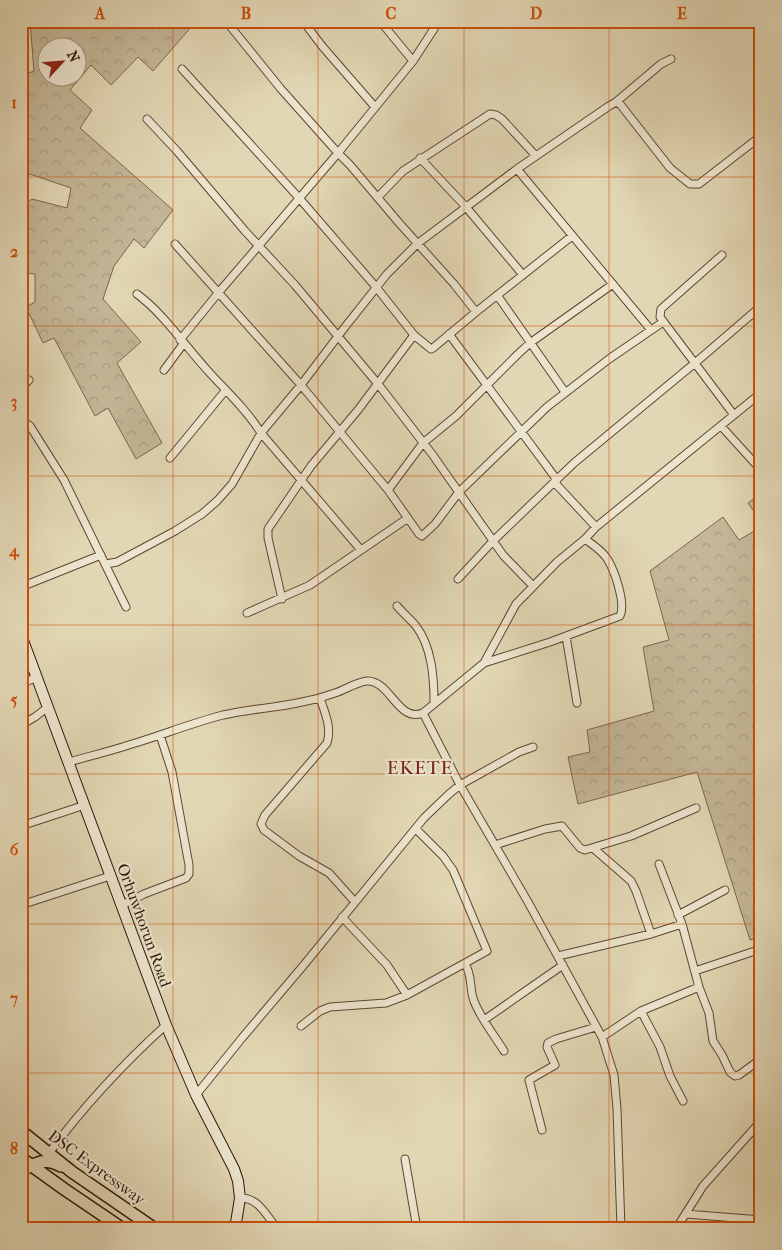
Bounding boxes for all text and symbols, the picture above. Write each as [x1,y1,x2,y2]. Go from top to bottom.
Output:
text: A [94,4,106,23]
text: B [241,4,251,23]
text: C [386,4,397,23]
text: D [530,4,542,23]
text: E [677,4,687,23]
north arrow [38,38,88,88]
text: N [63,48,83,65]
text: 1 [11,93,17,112]
text: 2 [10,242,18,261]
text: 3 [11,392,17,412]
text: 4 [8,541,20,561]
text: 5 [11,690,18,709]
district label: EKETE [387,757,453,779]
text: 6 [10,840,19,859]
street label: Orhuwhorun Road [113,861,176,990]
text: 7 [9,989,18,1008]
street label: DSC Expressway [45,1126,149,1209]
text: 8 [10,1139,18,1158]

